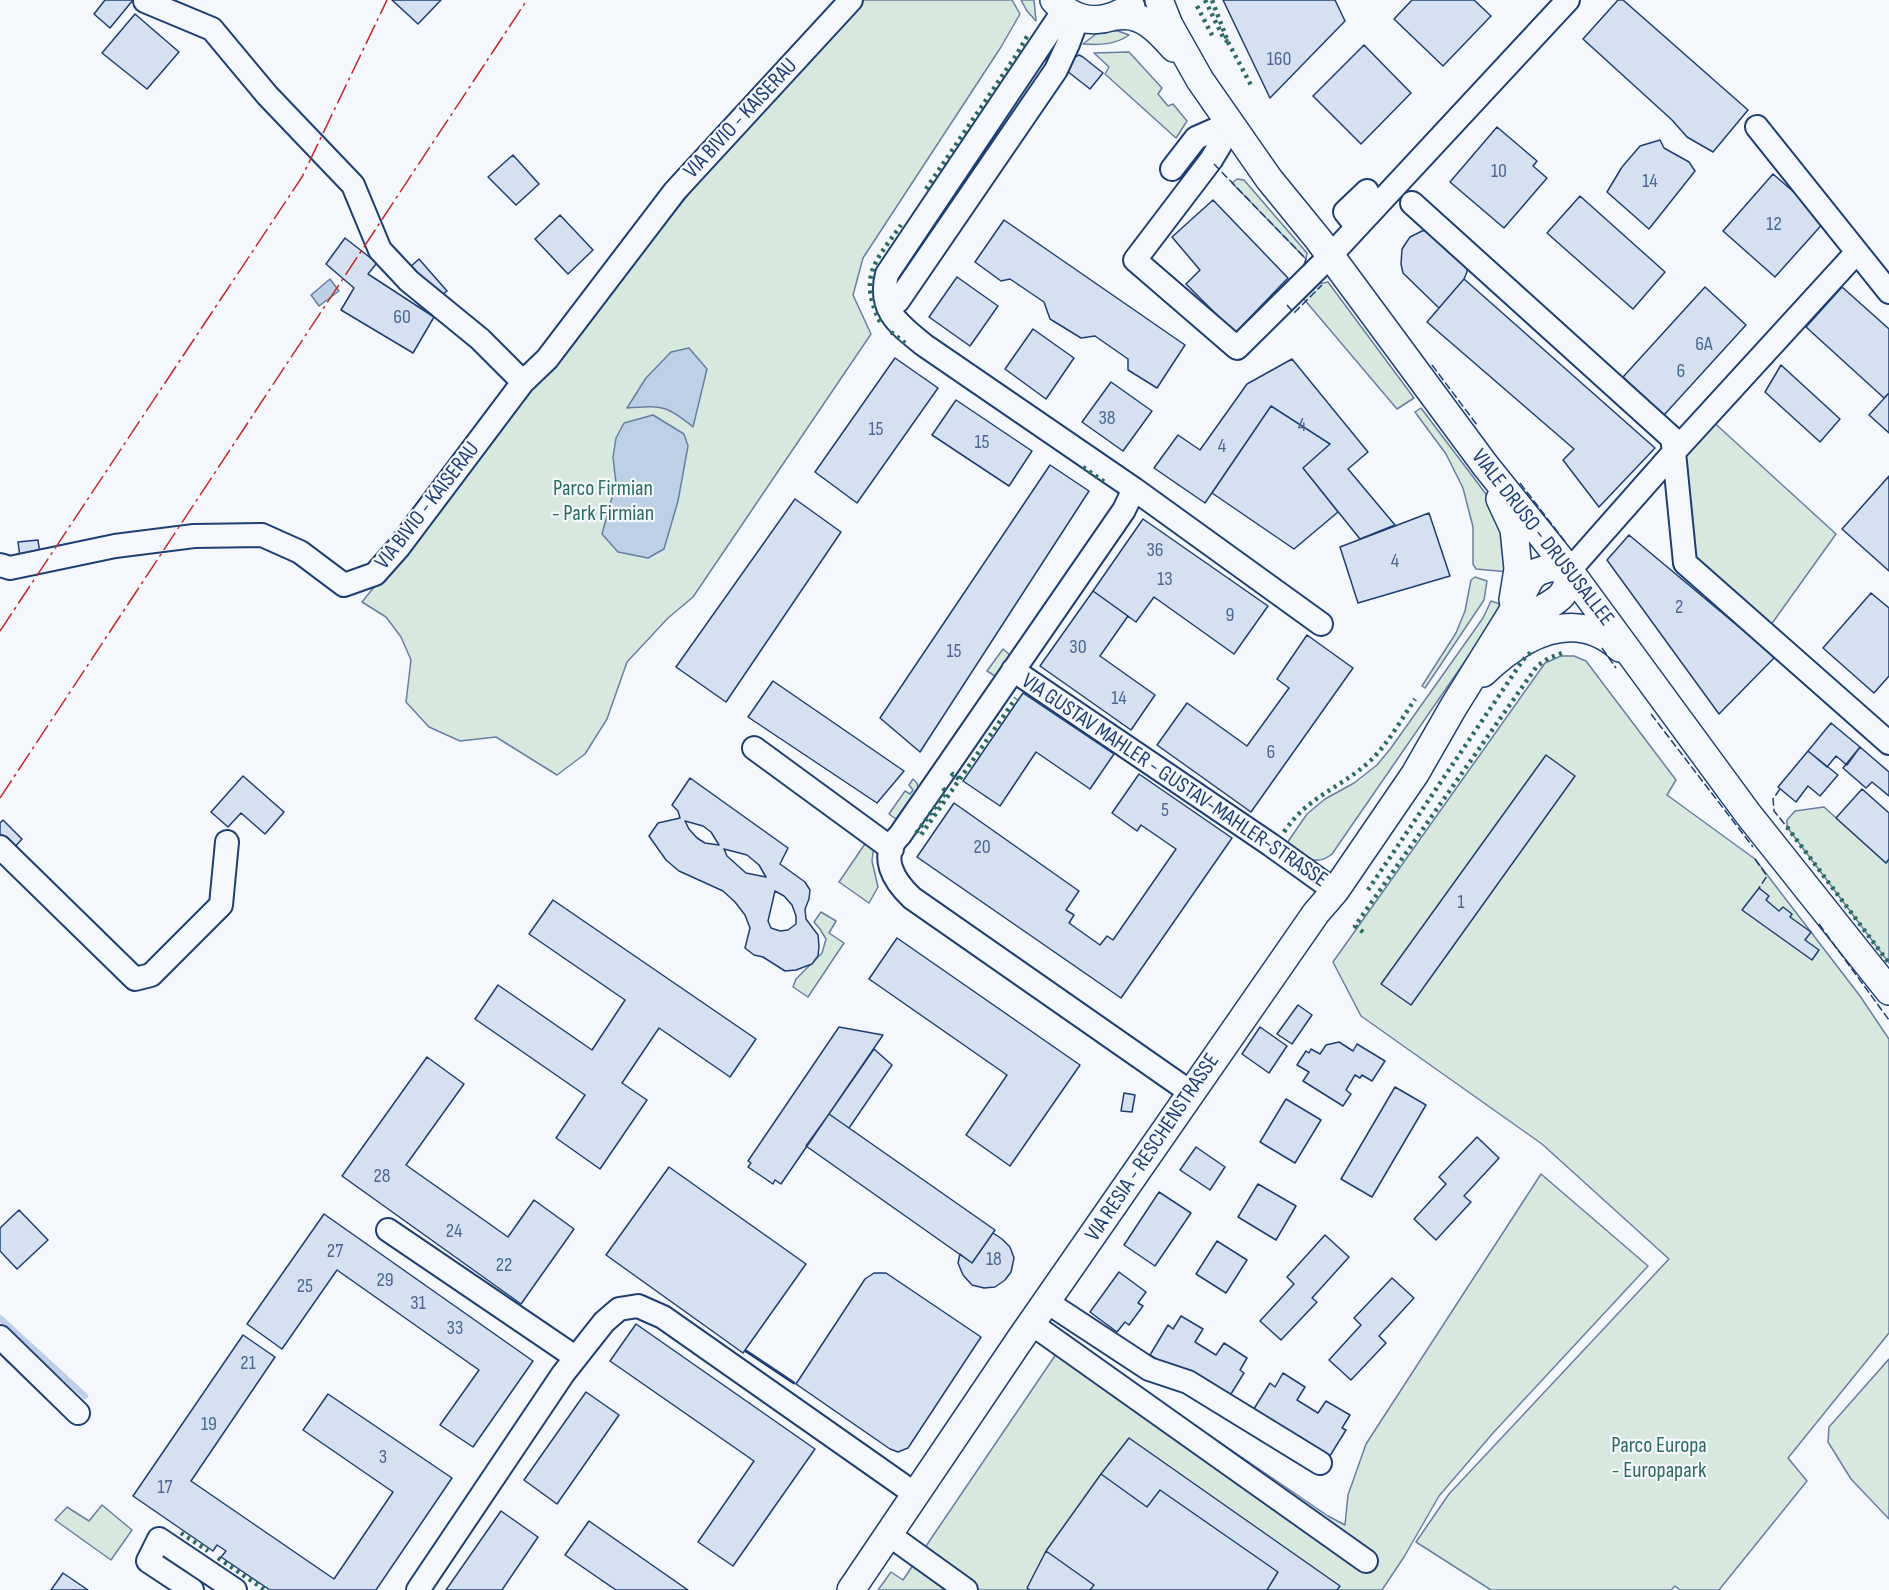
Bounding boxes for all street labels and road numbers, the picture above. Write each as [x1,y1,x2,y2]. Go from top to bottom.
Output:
street label: VIA BIVIO - KAISERAU [679,54,803,184]
street label: VIA BIVIO - KAISERAU [370,437,486,575]
street label: VIALE DRUSO - DRUSUSALLEE [1465,444,1619,632]
street label: VIA GUSTAV MAHLER - GUSTAV-MAHLER-STRASSE [1016,668,1332,894]
street label: VIA RESIA - RESCHENSTRASSE [1080,1049,1226,1247]

